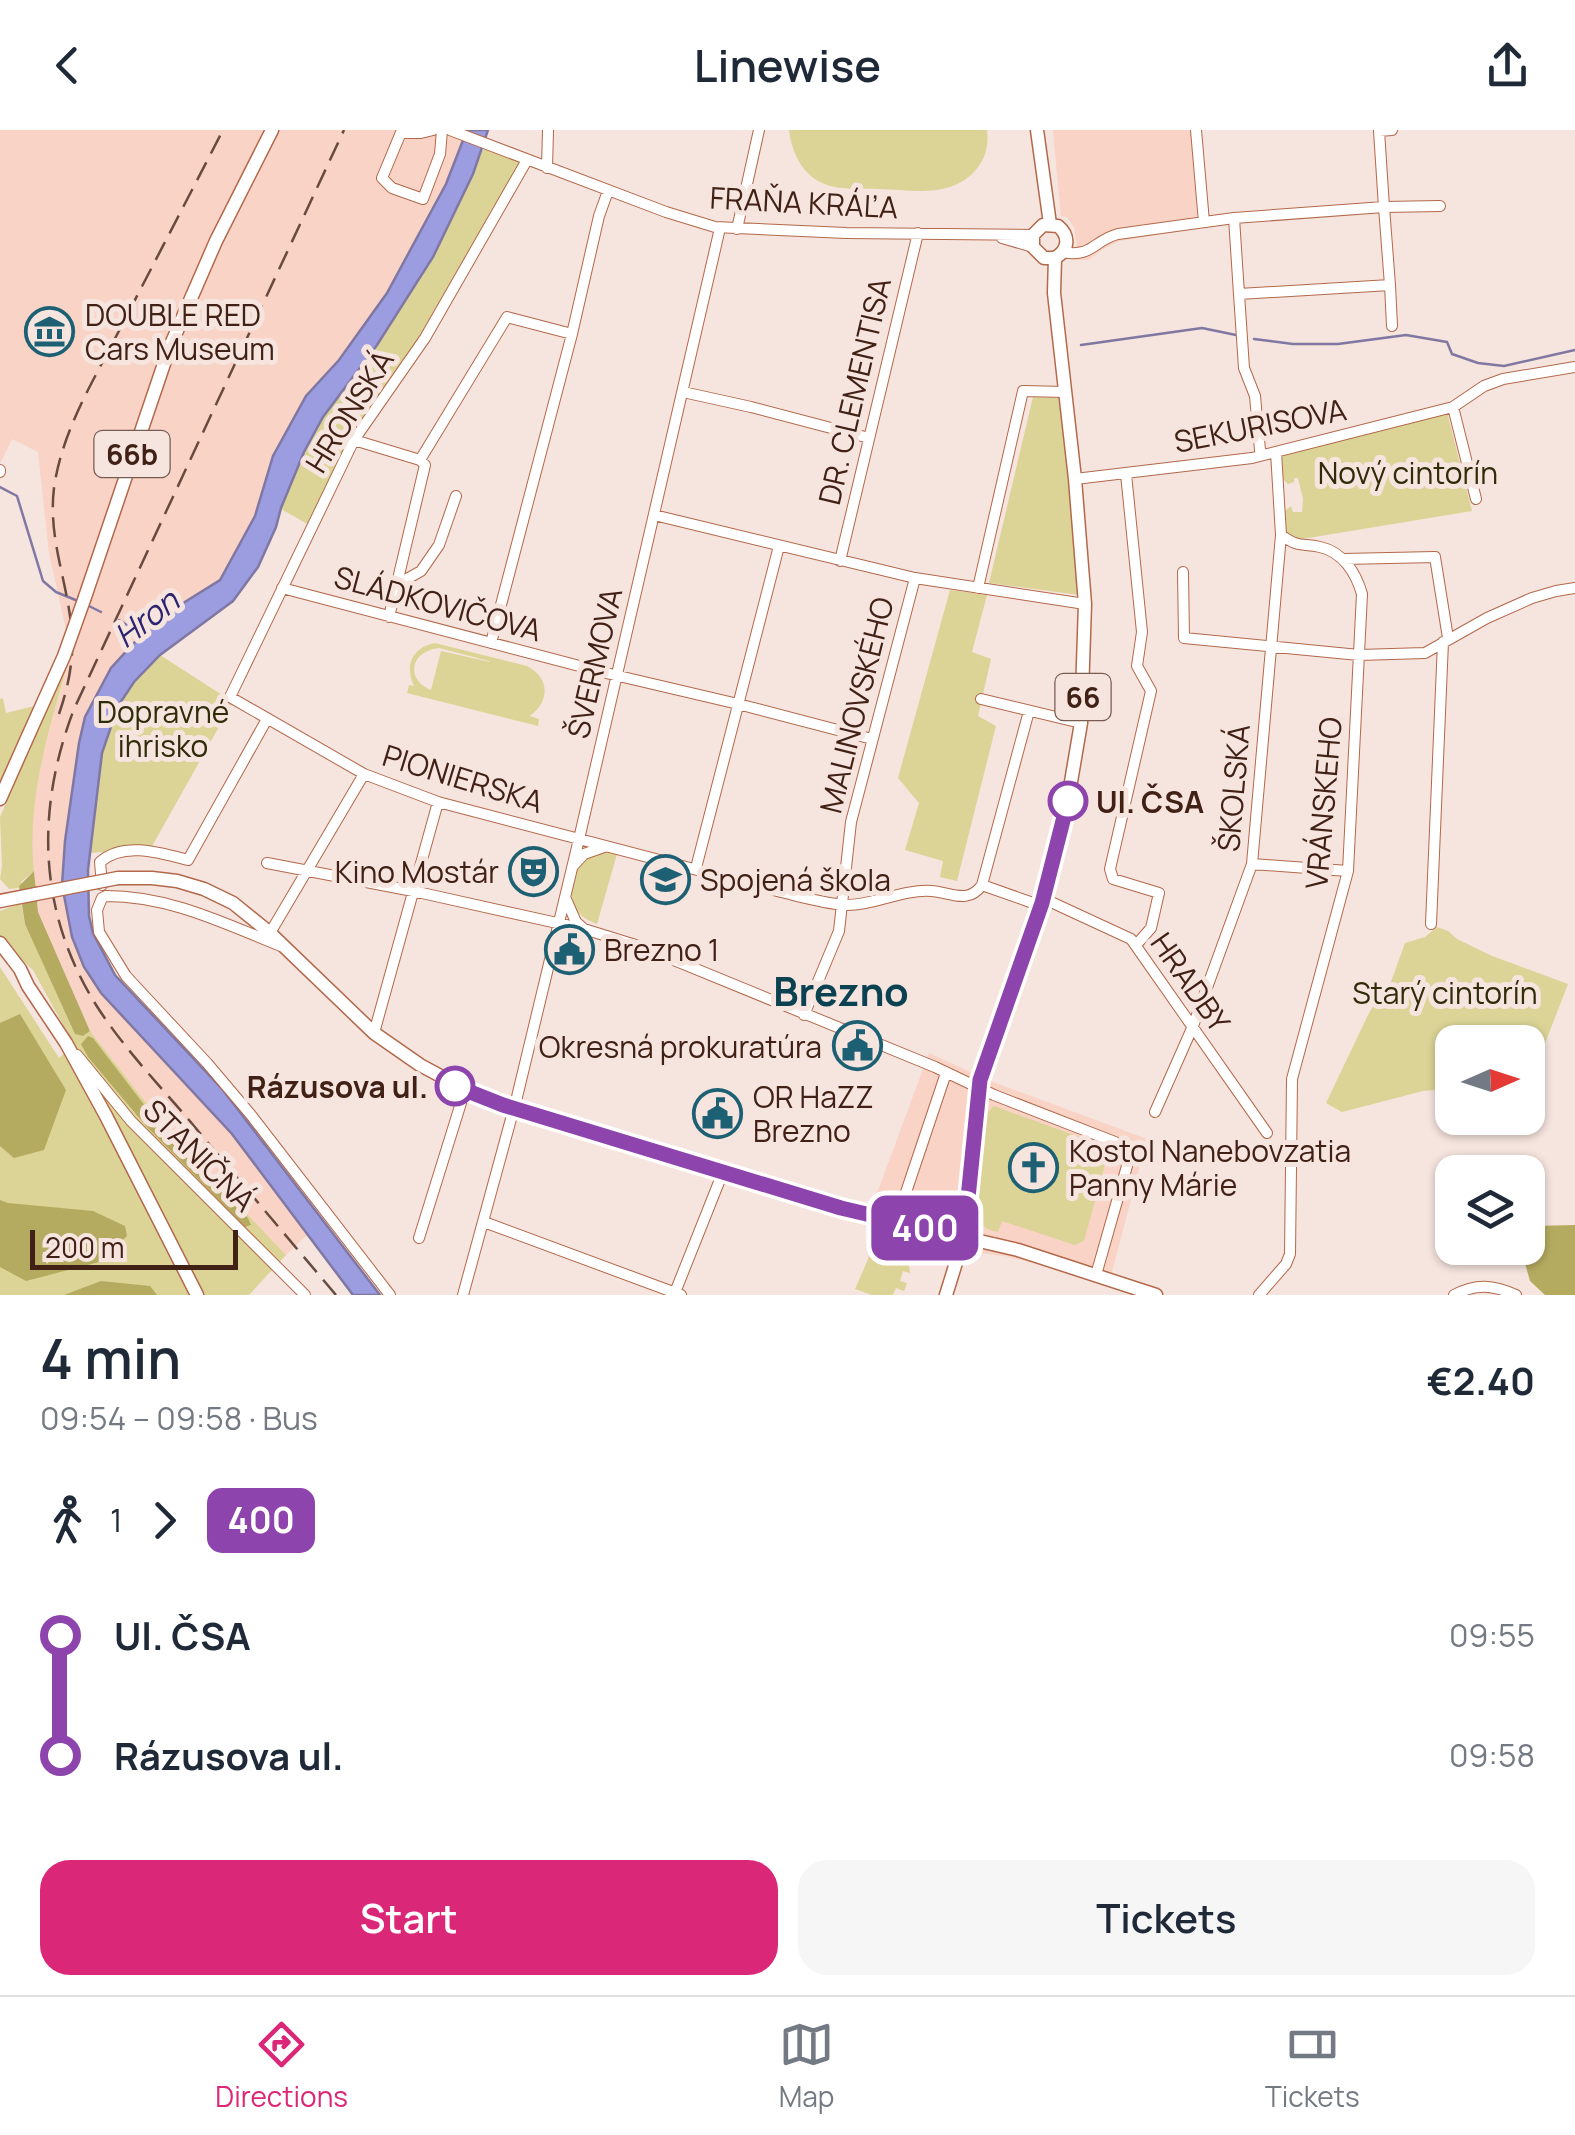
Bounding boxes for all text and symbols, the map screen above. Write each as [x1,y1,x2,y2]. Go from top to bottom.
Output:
text: Linewise [694,34,881,96]
icon: back [40,38,95,93]
icon: share [1480,38,1535,93]
street label: FRAŇA KRÁĽA [709,177,899,227]
street label: DR. CLEMENTISA [808,273,900,509]
place label: DOUBLE RED Cars Museum [85,294,275,369]
museum icon: DOUBLE RED Cars Museum [24,305,76,357]
street label: HRONSKÁ [295,342,403,480]
street label: SEKURISOVA [1170,388,1350,462]
road number: 66b [94,431,170,477]
park label: Nový cintorín [1318,452,1498,493]
street label: SLÁDKOVIČOVA [330,556,546,650]
water label: Hron [104,578,188,657]
street label: ŠVERMOVA [557,584,631,742]
street label: MALINOVSKÉHO [809,593,903,817]
road number: 66 [1056,674,1110,720]
park label: Dopravné ihrisko [97,691,229,766]
street label: VRÁNSKEHO [1295,715,1351,891]
street label: ŠKOLSKÁ [1207,723,1259,853]
street label: PIONIERSKA [378,734,548,822]
place label: Ul. ČSA [1096,781,1204,822]
marker: Ul. ČSA [1049,782,1087,820]
theatre icon: Kino Mostár [508,845,560,897]
place label: Kino Mostár [335,851,499,892]
school or university icon: Spojená škola [639,853,691,905]
place label: Spojená škola [700,859,891,900]
public building icon: Brezno 1 [543,923,595,975]
street label: HRADBY [1142,924,1240,1040]
place label: Brezno 1 [604,929,720,970]
district label: Brezno [773,963,909,1018]
park label: Starý cintorín [1352,972,1538,1013]
public building icon: Okresná prokuratúra [831,1020,883,1072]
north arrow [1435,1025,1545,1135]
map controls [1435,1025,1545,1265]
place label: Okresná prokuratúra [539,1026,822,1067]
place label: Rázusova ul. [247,1066,428,1107]
marker: Rázusova ul. [436,1067,474,1105]
place label: OR HaZZ Brezno [753,1076,874,1151]
public building icon: OR HaZZ Brezno [692,1087,744,1139]
street label: STANIČNÁ [135,1090,265,1220]
place label: Kostol Nanebovzatia Panny Márie [1069,1130,1351,1205]
church icon: Kostol Nanebovzatia Panny Márie [1008,1141,1060,1193]
button: layers [1435,1155,1545,1265]
line badge: 400 [868,1196,982,1260]
text: 400 [891,1204,959,1252]
scale bar [30,1225,238,1270]
text: 200 m [45,1228,124,1266]
text: 4 min [40,1320,181,1396]
text: €2.40 [1427,1354,1535,1406]
text: 09:54 – 09:58 · Bus [40,1396,318,1440]
icon: walk [40,1493,95,1548]
icon: forward [137,1493,192,1548]
text: 400 [227,1496,295,1544]
text: 1 [110,1498,122,1542]
text: Ul. ČSA [114,1609,251,1661]
text: 09:55 [1449,1613,1535,1657]
text: Rázusova ul. [114,1729,344,1781]
text: 09:58 [1449,1733,1535,1777]
button: Start [40,1860,778,1975]
button: Tickets [798,1860,1535,1975]
tab: Directions [215,2017,348,2115]
tab: Map [779,2017,834,2115]
tab: Tickets [1265,2017,1360,2115]

